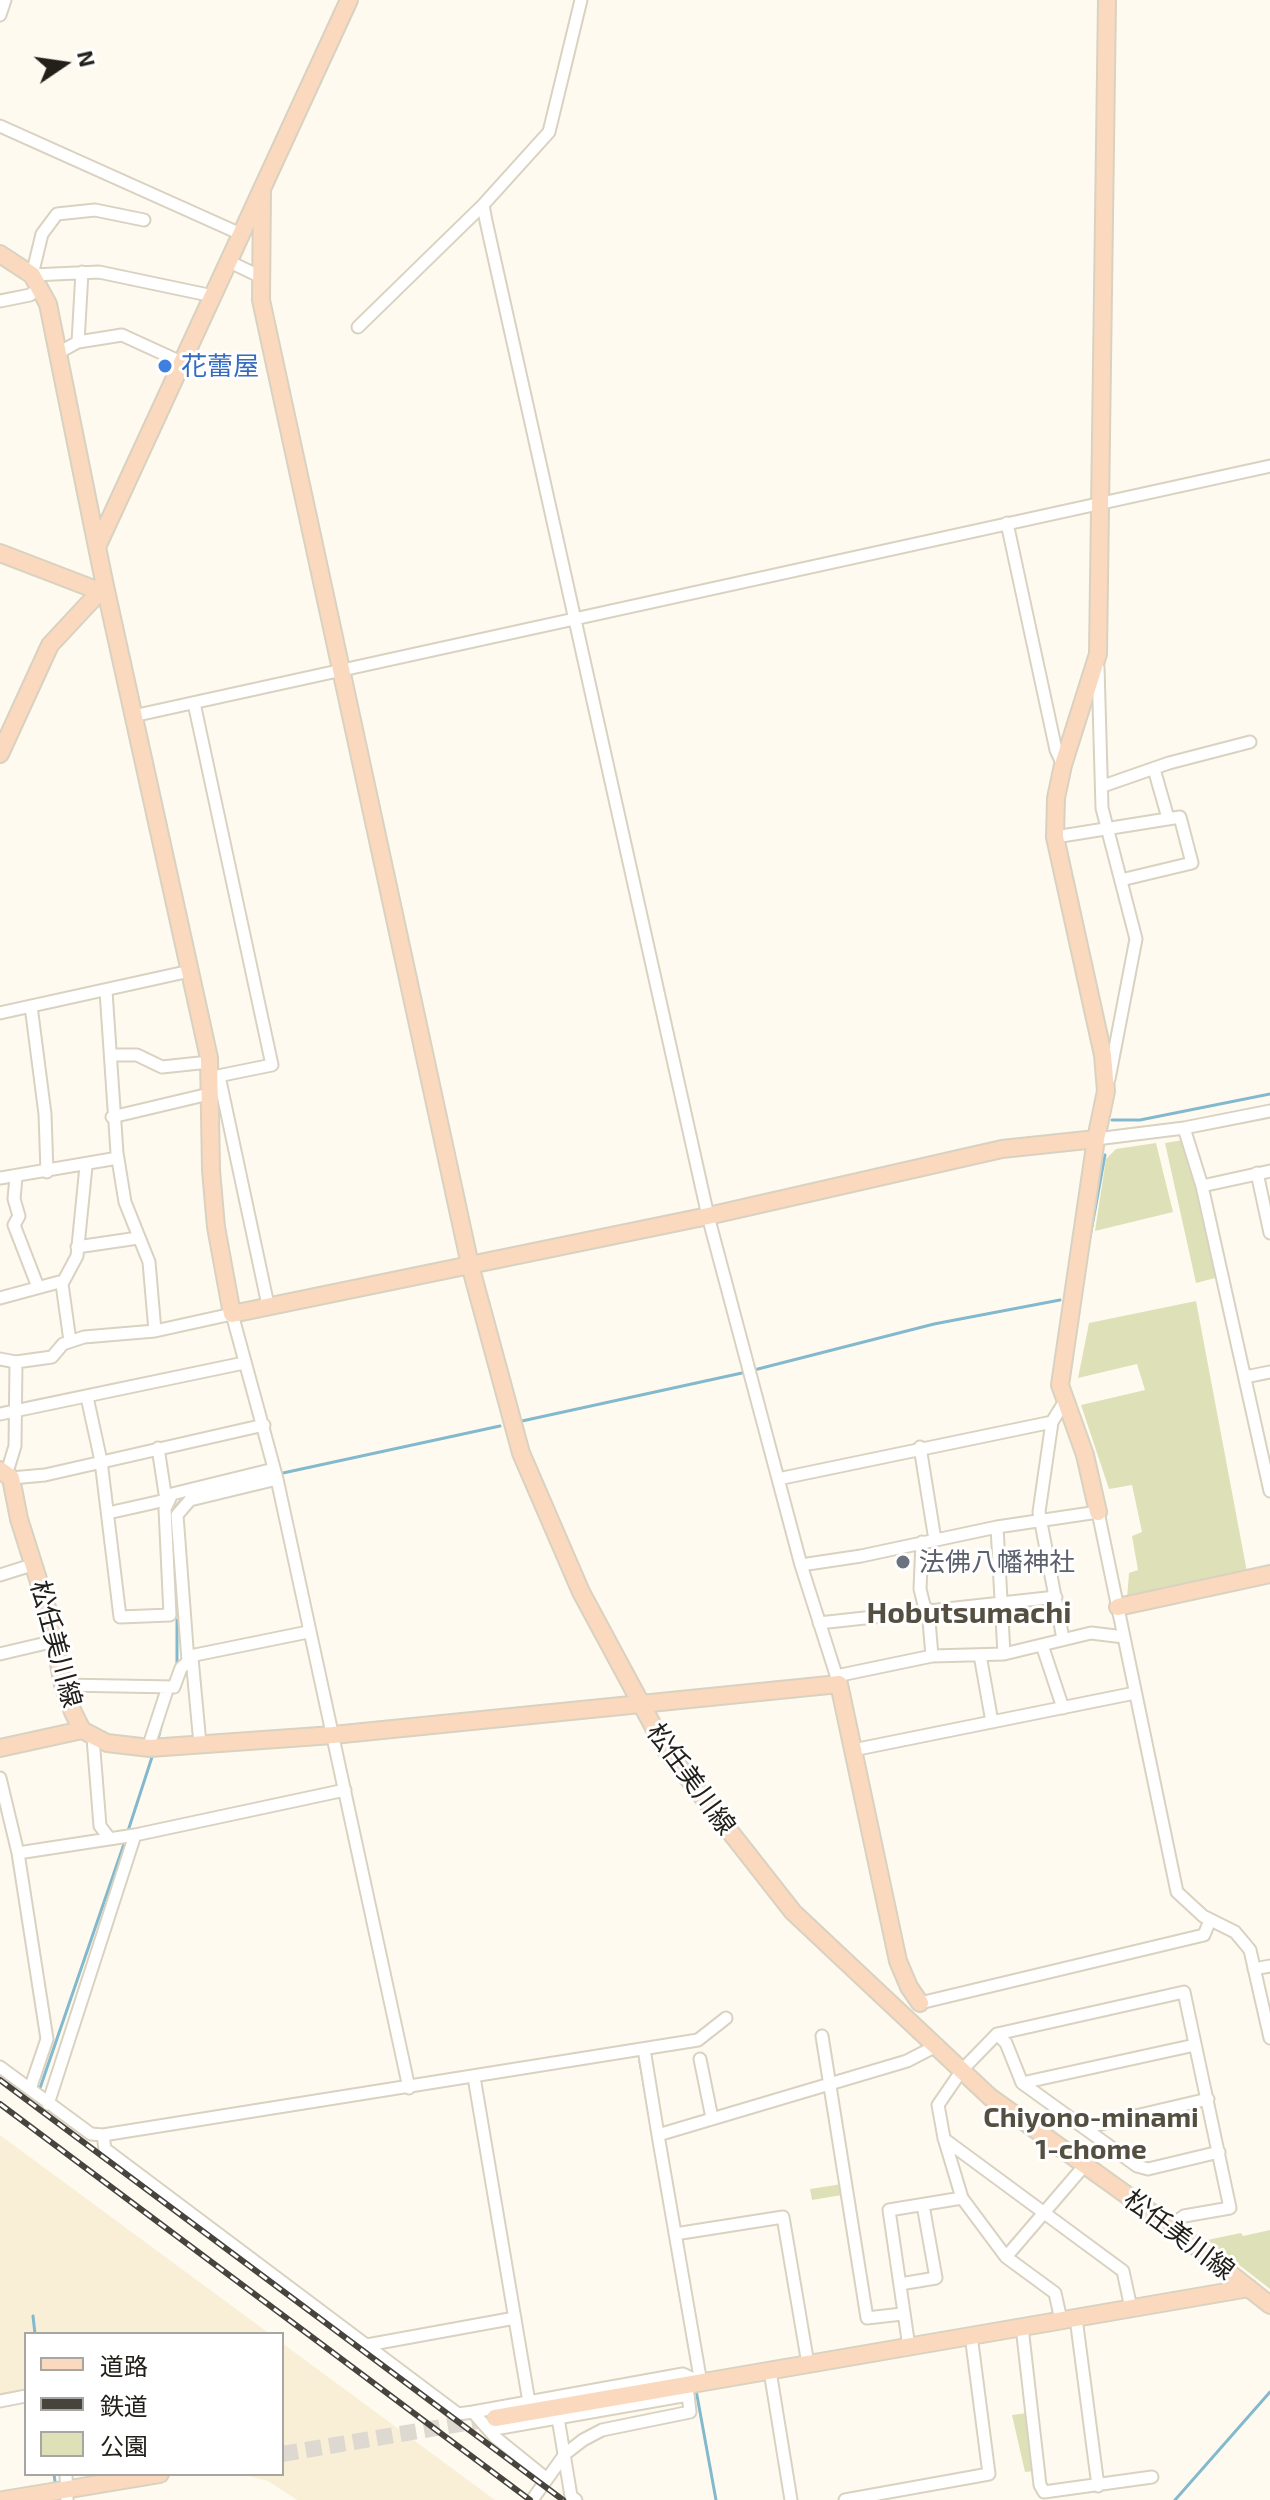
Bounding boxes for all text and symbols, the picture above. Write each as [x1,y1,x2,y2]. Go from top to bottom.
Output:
north arrow [24,24,104,104]
text: N [73,48,102,69]
place label: 花蕾屋 [181,350,259,382]
marker: 花蕾屋 [156,357,174,375]
place label: 法佛八幡神社 [919,1546,1075,1578]
marker: 法佛八幡神社 [894,1553,912,1571]
street label: 松任美川線 [24,1577,88,1711]
district label: Hobutsumachi [866,1595,1072,1631]
street label: 松任美川線 [640,1717,742,1841]
district label: Chiyono-minami 1-chome [983,2101,1199,2167]
street label: 松任美川線 [1118,2183,1240,2287]
legend [24,2332,284,2476]
text: 道路 [100,2351,148,2380]
text: 鉄道 [100,2391,148,2420]
text: 公園 [100,2431,148,2460]

